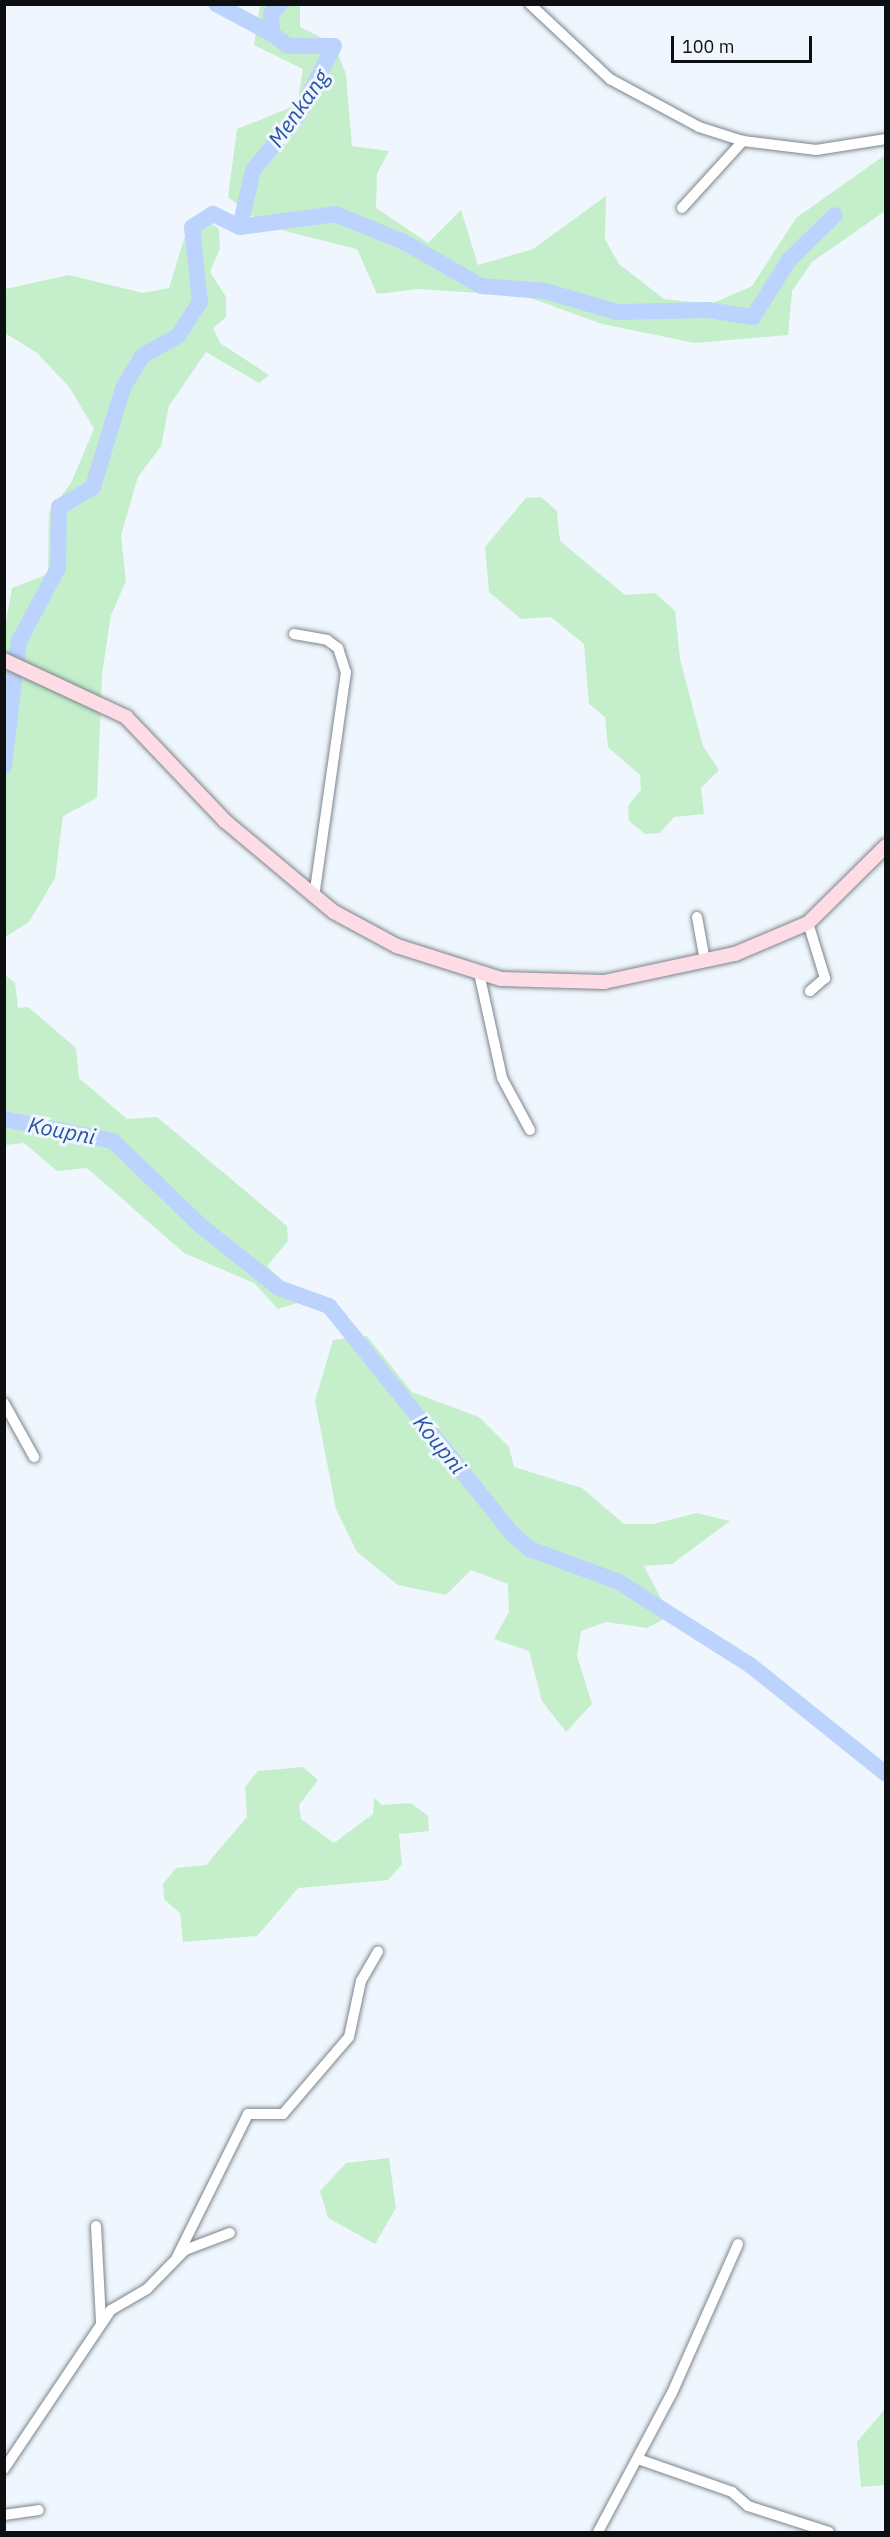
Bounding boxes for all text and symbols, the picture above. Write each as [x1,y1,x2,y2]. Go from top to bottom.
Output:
scale bar [674,24,815,62]
text: 100 m [682,35,734,58]
water label: Menkang [262,64,334,152]
water label: Koupni [26,1111,98,1149]
water label: Koupni [408,1409,472,1479]

